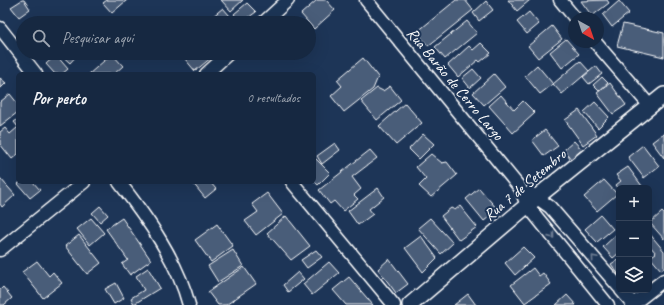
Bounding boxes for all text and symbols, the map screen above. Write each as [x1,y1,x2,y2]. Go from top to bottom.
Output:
north arrow [568,12,604,48]
search box [16,16,316,60]
street label: Rua Barão de Cerro Largo [402,24,509,145]
icon: search [30,27,52,49]
text: Pesquisar aqui [62,29,133,48]
text: Por perto [32,88,86,109]
text: 0 resultados [247,90,300,106]
street label: Rua 7 de Setembro [480,144,571,225]
map controls [616,185,652,293]
button: + [616,185,652,221]
button: − [616,221,652,257]
one-way arrow [547,231,554,238]
one-way arrow [591,255,598,262]
button: layers [616,257,652,293]

